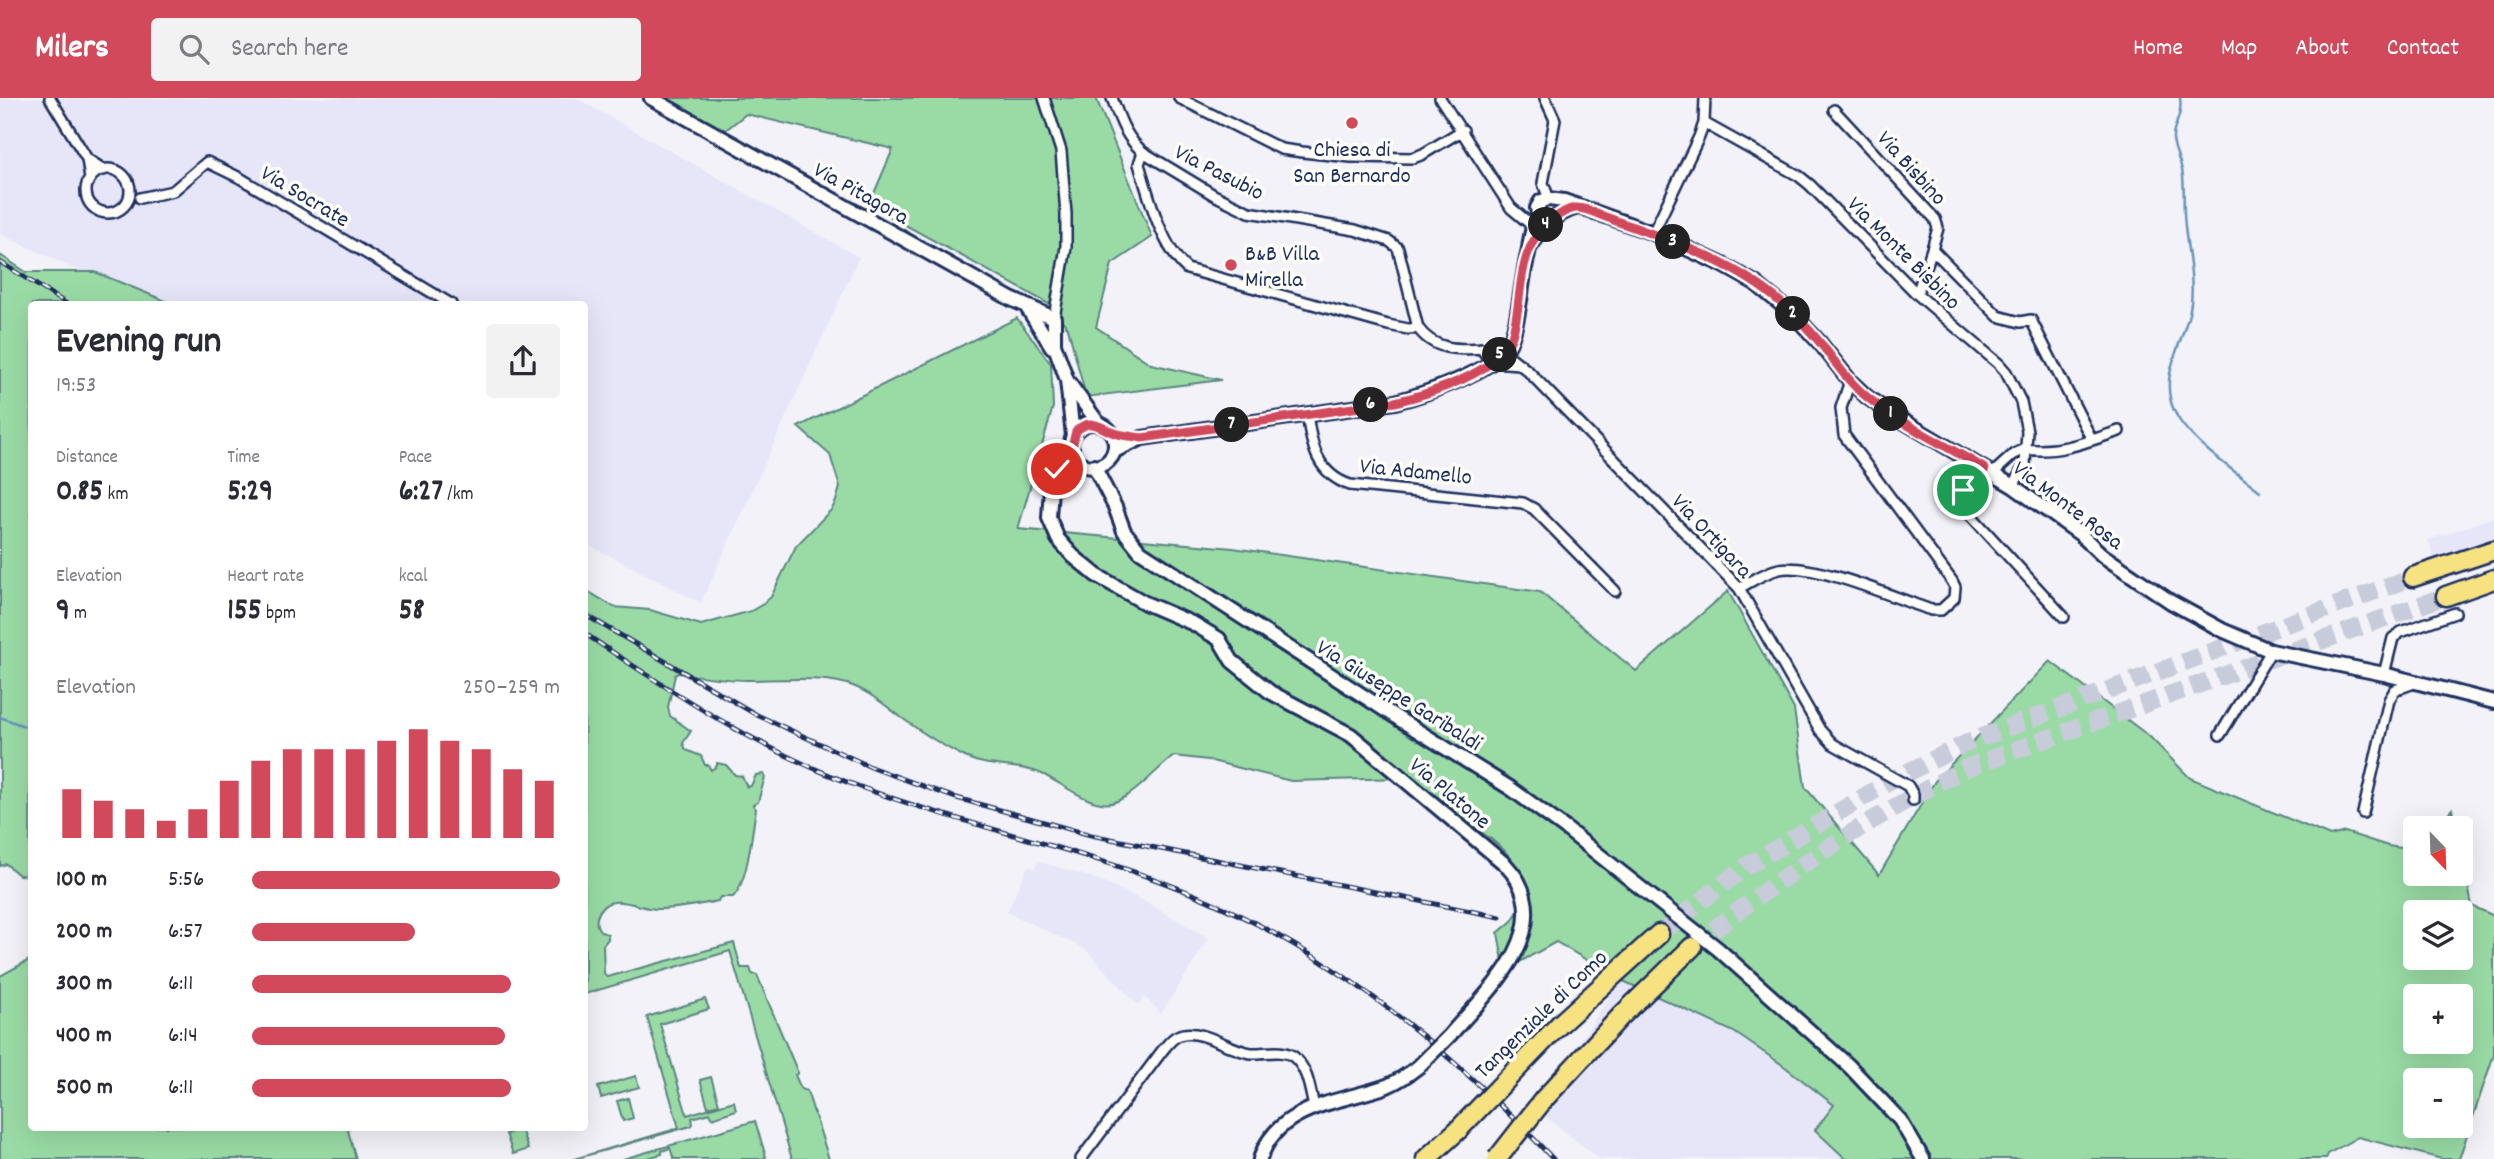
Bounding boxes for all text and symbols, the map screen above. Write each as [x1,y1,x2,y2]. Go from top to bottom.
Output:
search box [151,18,641,81]
text: Milers [35,26,109,73]
icon: search [175,30,213,68]
text: Search here [231,31,348,68]
text: Home [2133,32,2183,66]
text: Map [2221,32,2257,66]
text: About [2295,32,2349,66]
text: Contact [2387,32,2459,66]
marker: Chiesa di San Bernardo [1344,115,1360,131]
street label: Via Bisbino [1868,124,1953,214]
place label: Chiesa di San Bernardo [1293,135,1411,194]
street label: Via Pasubio [1168,137,1269,211]
street label: Via Pitagora [806,155,915,236]
street label: Via Socrate [253,158,355,238]
street label: Via Monte Bisbino [1838,190,1967,319]
pin: 4 [1528,208,1564,242]
text: 4 [1542,211,1549,238]
pin: 3 [1656,225,1690,260]
text: 3 [1668,228,1677,255]
place label: B&B Villa Mirella [1245,239,1320,298]
marker: B&B Villa Mirella [1223,257,1239,273]
pin: 2 [1776,296,1811,332]
text: 2 [1788,300,1797,327]
text: Evening run [56,316,221,371]
button: share [486,324,560,398]
pin: 5 [1482,338,1518,372]
text: 5 [1495,341,1504,368]
text: 19:53 [56,370,96,403]
pin: 6 [1354,388,1388,422]
text: 6 [1366,391,1375,418]
pin: 1 [1874,396,1909,432]
text: 1 [1888,400,1893,427]
pin: 7 [1214,408,1250,442]
text: 7 [1228,411,1235,438]
pin [1027,439,1087,499]
text: Distance [56,445,118,472]
text: Time [227,445,260,472]
text: Pace [399,445,432,472]
icon: check [1038,450,1076,488]
street label: Via Adamello [1358,451,1473,496]
street label: Via Monte Rosa [2004,454,2130,560]
pin [1933,460,1993,520]
icon: arrive [1944,471,1982,509]
text: 0.85 [56,472,103,515]
text: 5:29 [227,472,273,515]
text: 6:27 [399,472,443,515]
text: km [103,482,128,509]
text: /km [443,482,474,509]
street label: Via Ortigara [1662,487,1759,588]
text: Elevation [56,564,122,591]
text: Heart rate [227,564,304,591]
text: kcal [399,564,428,591]
text: 9 [56,591,70,634]
text: 155 [227,591,262,634]
text: 58 [399,591,425,634]
text: m [70,601,87,628]
text: bpm [262,601,296,628]
street label: Via Giuseppe Garibaldi [1309,633,1487,761]
text: Elevation [56,672,136,705]
text: 250–259 m [463,672,560,705]
street label: Via Platone [1401,751,1497,839]
north arrow [2403,816,2473,886]
map controls [2403,816,2473,1138]
text: 100 m [56,864,107,897]
text: 5:56 [168,864,204,897]
button: layers [2403,900,2473,970]
text: 200 m [56,916,112,949]
text: 6:57 [168,916,203,949]
street label: Tangenziale di Como [1468,943,1616,1088]
text: 300 m [56,968,112,1001]
text: 6:11 [168,968,193,1001]
button: + [2403,984,2473,1054]
text: 400 m [56,1020,112,1053]
text: 6:14 [168,1020,198,1053]
button: − [2403,1068,2473,1138]
text: 500 m [56,1072,113,1105]
text: 6:11 [168,1072,193,1105]

